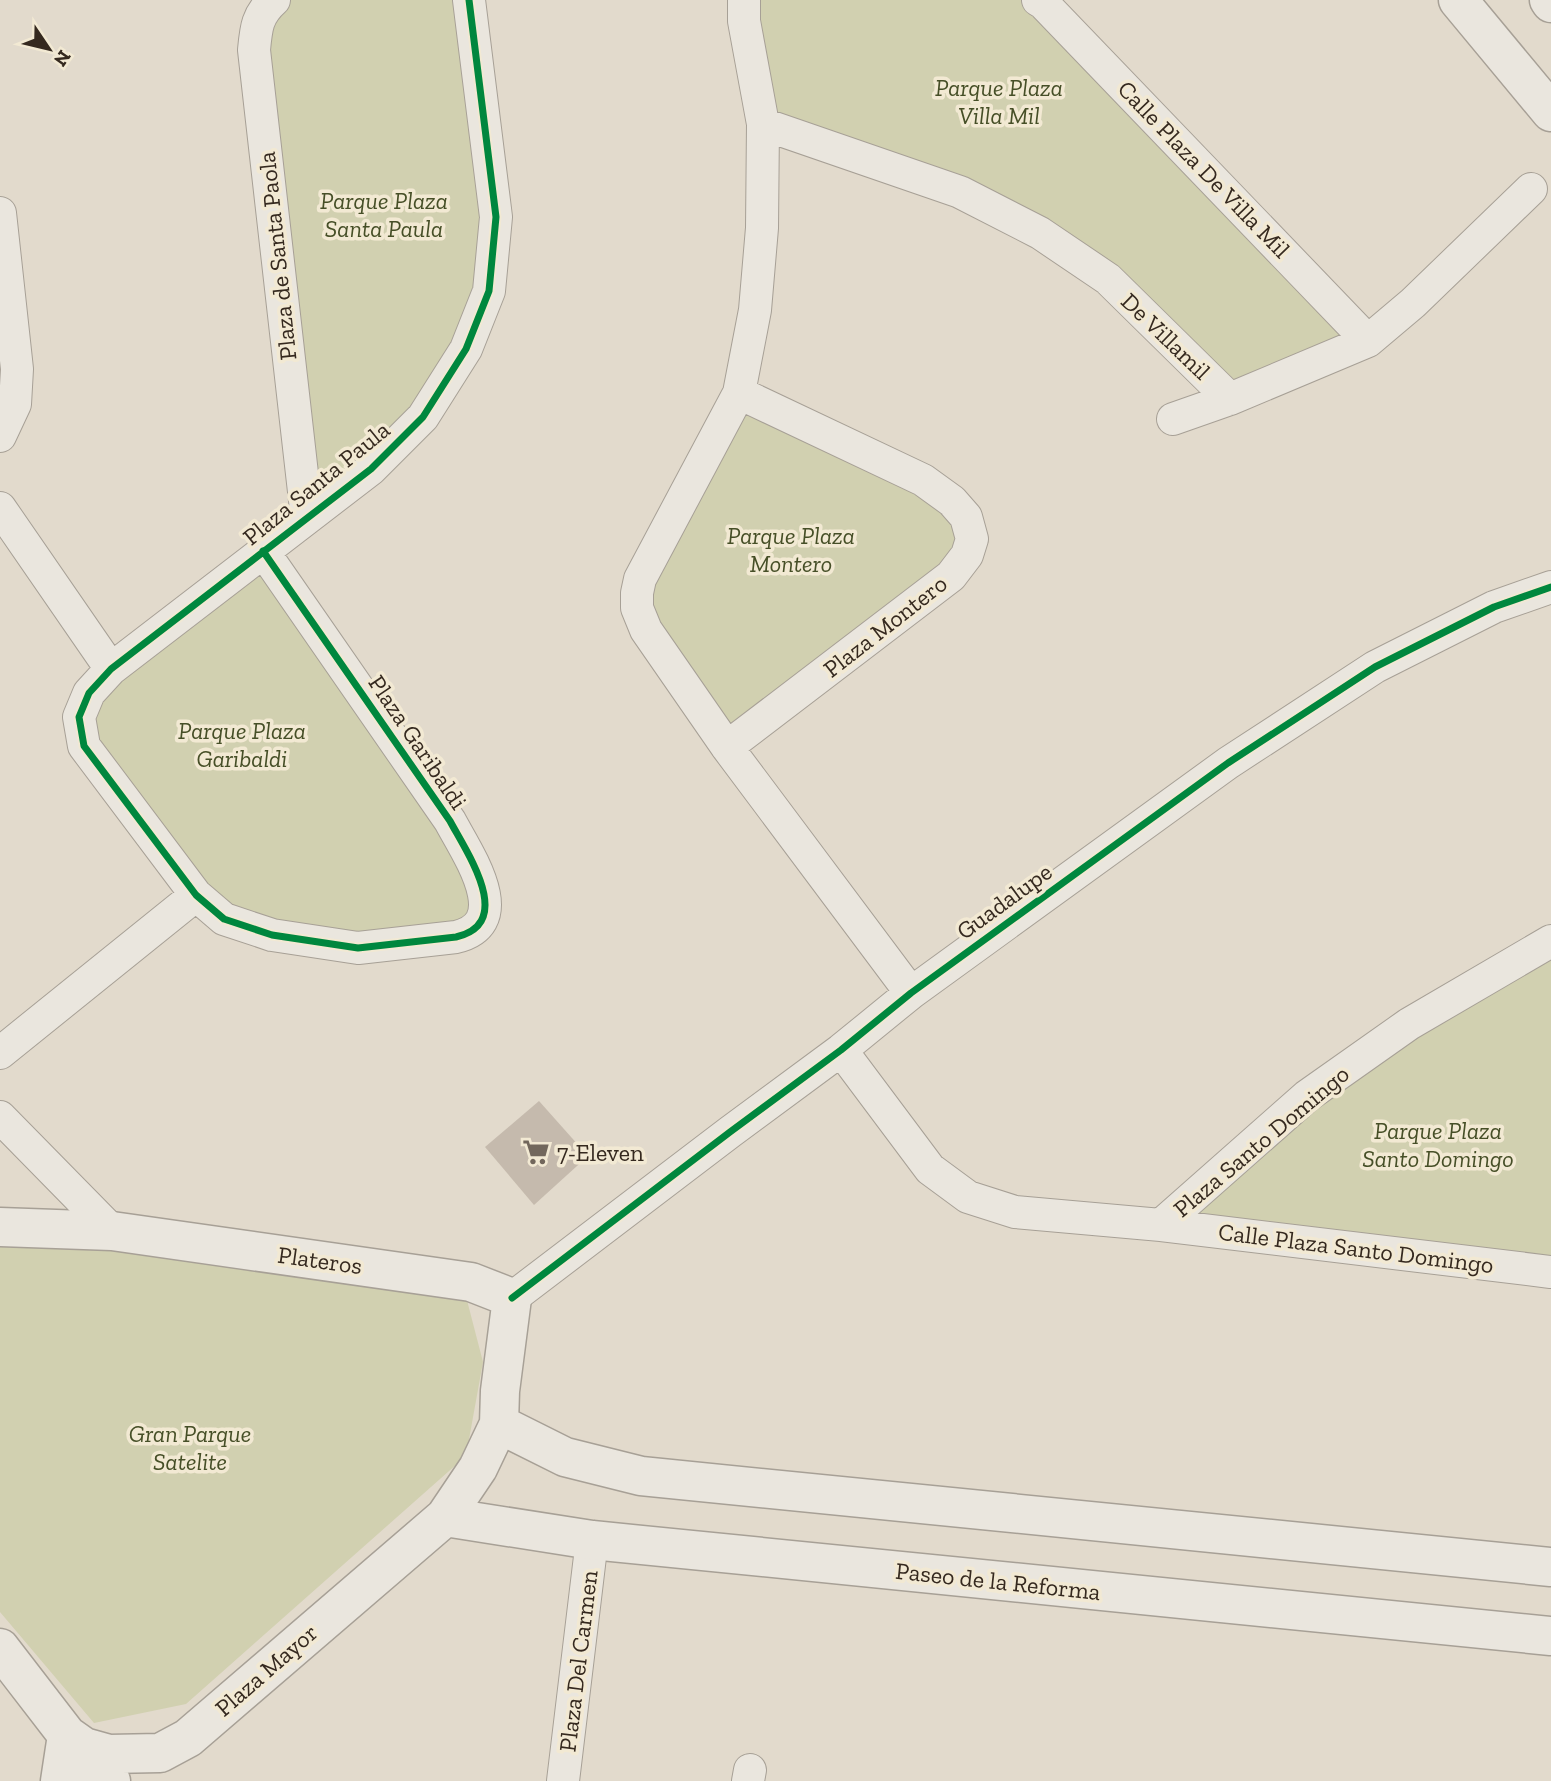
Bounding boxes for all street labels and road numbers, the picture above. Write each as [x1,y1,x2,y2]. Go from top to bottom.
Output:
street label: Calle Plaza De Villa Mil [1112,74,1296,264]
street label: Plaza de Santa Paola [252,150,302,362]
street label: De Villamil [1115,286,1217,386]
street label: Plaza Santa Paula [237,415,396,551]
street label: Plaza Montero [817,569,953,683]
street label: Plaza Garibaldi [362,669,474,815]
street label: Guadalupe [951,857,1057,945]
street label: Plaza Santo Domingo [1167,1059,1355,1223]
street label: Calle Plaza Santo Domingo [1217,1217,1495,1279]
street label: Plateros [276,1240,364,1280]
street label: Paseo de la Reforma [894,1556,1102,1606]
street label: Plaza Del Carmen [552,1568,604,1754]
street label: Plaza Mayor [209,1618,323,1722]

